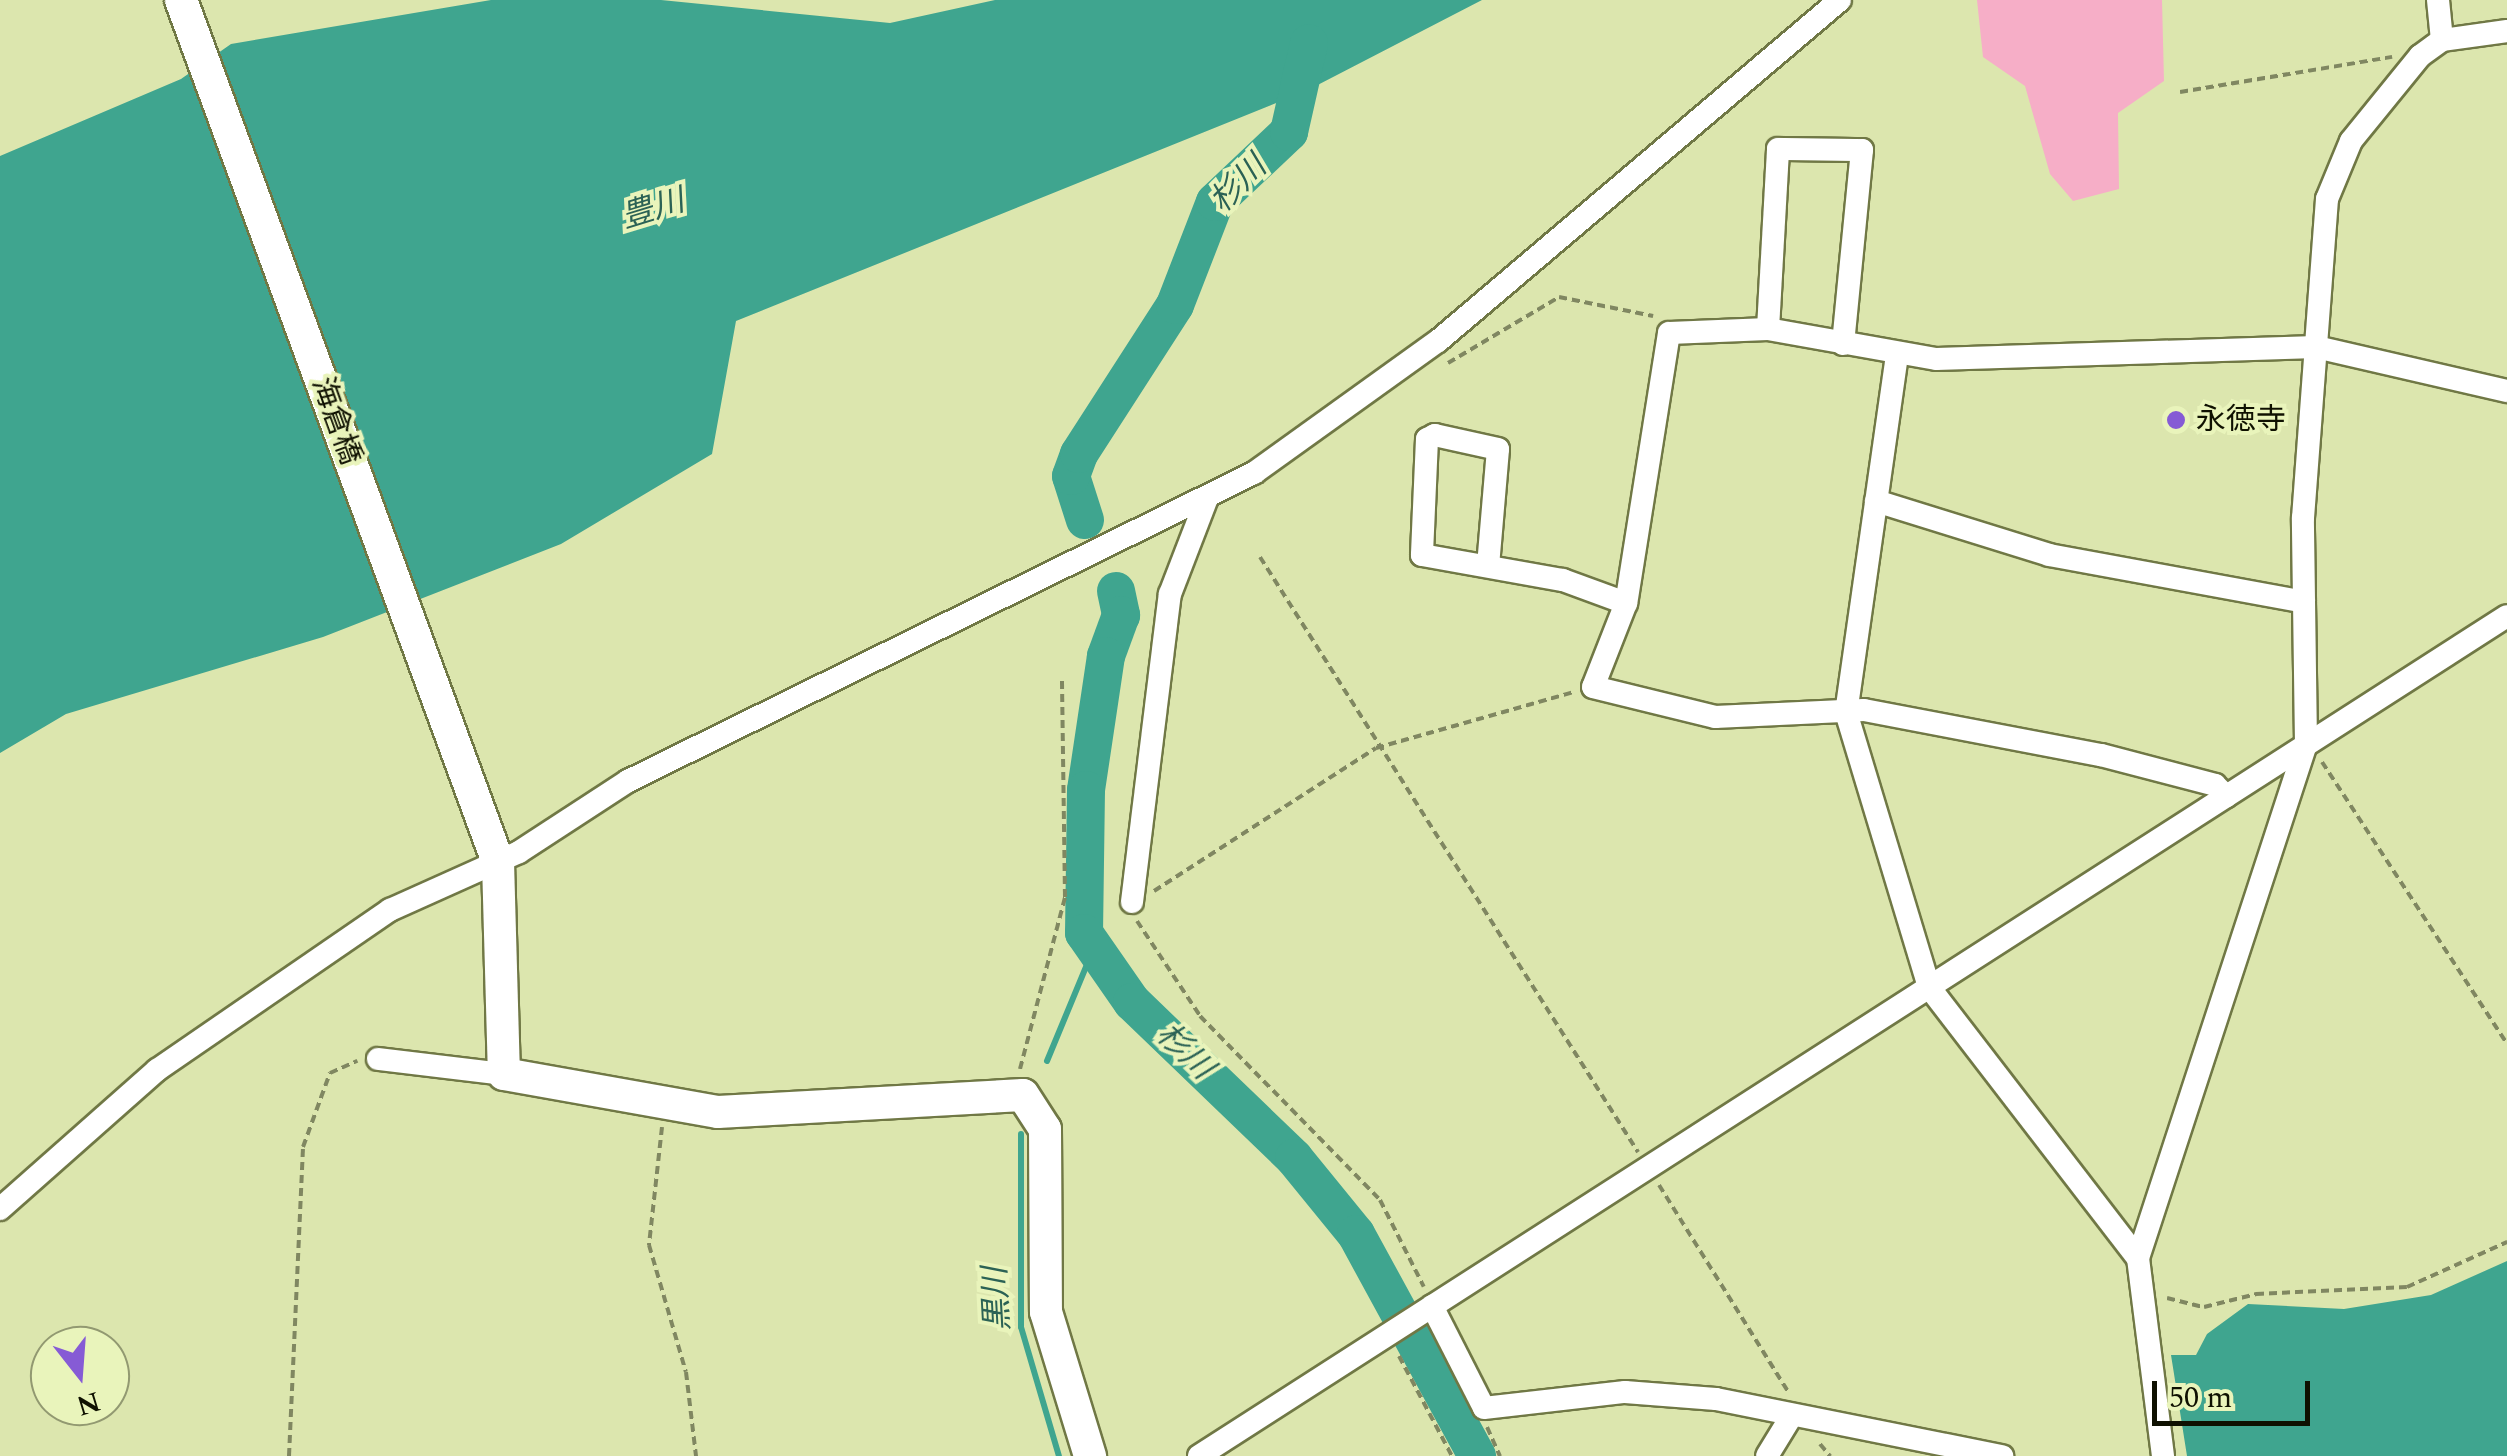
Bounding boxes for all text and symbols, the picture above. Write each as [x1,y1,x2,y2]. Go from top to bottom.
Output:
water label: 杉川 [1203,149,1275,221]
water label: 豊川 [617,182,689,238]
street label: 海倉橋 [304,373,368,469]
place label: 永徳寺 [2196,402,2286,438]
marker: 永徳寺 [2165,409,2187,431]
water label: 杉川 [1148,1016,1220,1088]
water label: 黒川 [977,1266,1019,1332]
north arrow [30,1326,130,1426]
scale bar [2157,1361,2314,1423]
text: 50 m [2169,1375,2232,1421]
text: N [71,1379,106,1427]

